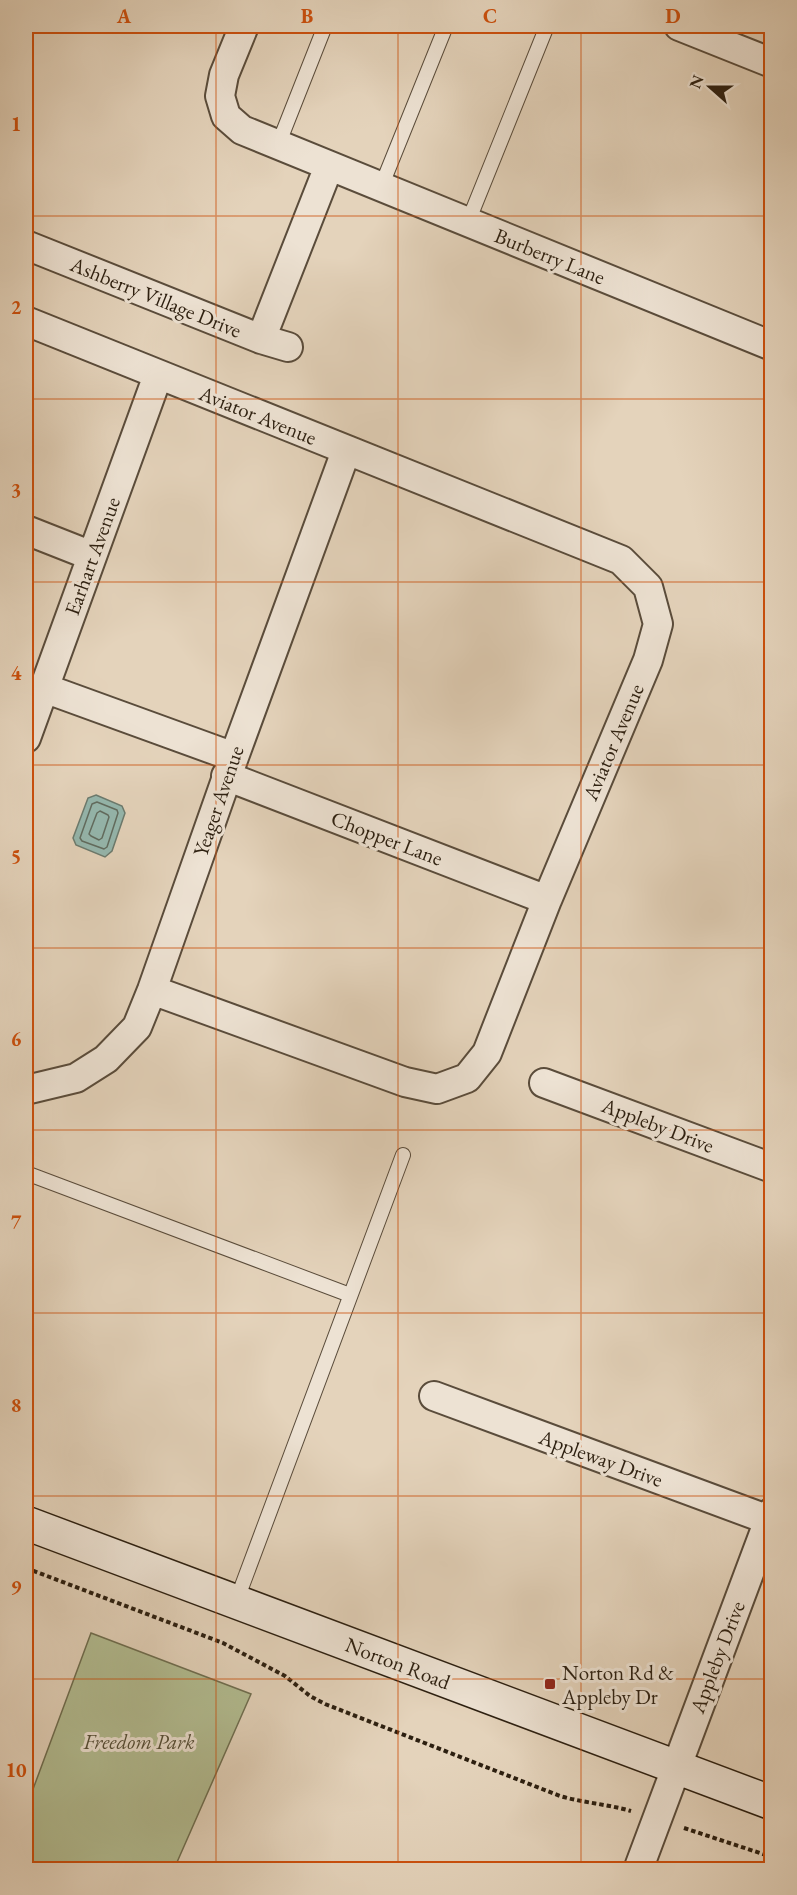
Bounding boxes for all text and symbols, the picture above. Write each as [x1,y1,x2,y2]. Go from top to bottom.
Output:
text: A [116,3,132,29]
text: B [301,3,313,29]
text: C [483,3,497,29]
text: D [665,3,681,29]
north arrow [680,57,740,117]
text: N [684,72,709,92]
text: 1 [11,111,21,137]
street label: Burberry Lane [491,222,609,290]
street label: Ashberry Village Drive [66,250,246,344]
text: 2 [11,294,22,320]
street label: Aviator Avenue [194,379,321,451]
text: 3 [11,477,21,503]
street label: Earhart Avenue [58,493,126,619]
text: 4 [11,660,22,686]
street label: Aviator Avenue [576,680,650,805]
street label: Yeager Avenue [186,742,250,860]
street label: Chopper Lane [327,804,447,872]
text: 5 [11,843,21,869]
text: 6 [11,1026,22,1052]
street label: Appleby Drive [597,1091,718,1159]
text: 7 [11,1209,22,1235]
text: 8 [11,1392,21,1418]
street label: Appleway Drive [534,1423,667,1493]
text: 9 [11,1574,22,1600]
street label: Appleby Drive [683,1597,751,1718]
street label: Norton Road [342,1631,455,1695]
place label: Norton Rd & Appleby Dr [561,1659,674,1710]
marker: Norton Rd & Appleby Dr [543,1677,557,1691]
park label: Freedom Park [83,1728,195,1755]
text: 10 [5,1757,27,1783]

